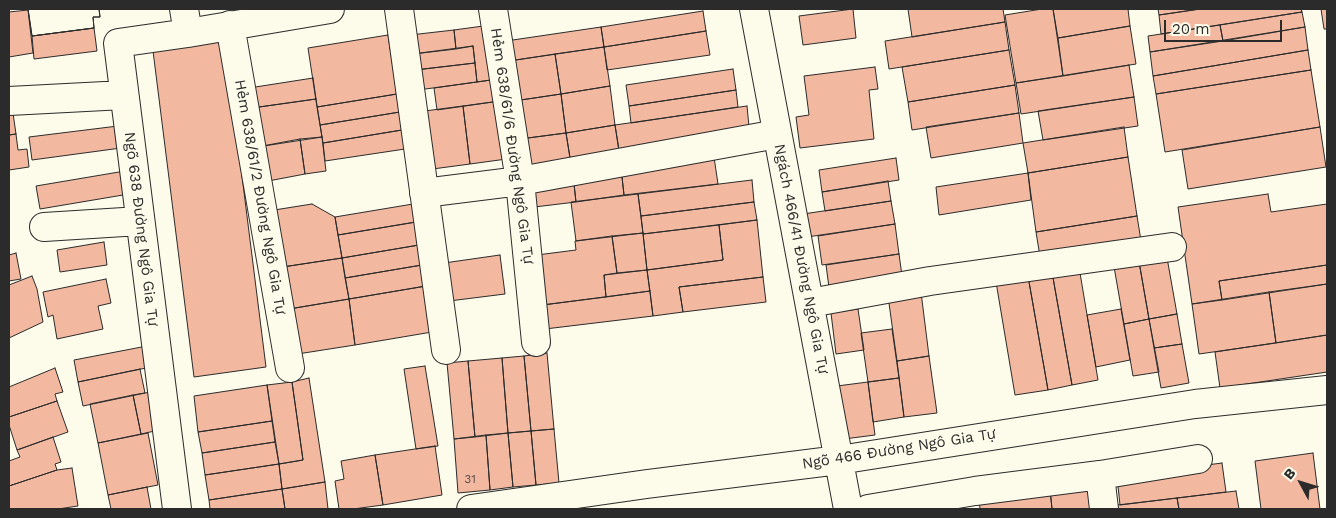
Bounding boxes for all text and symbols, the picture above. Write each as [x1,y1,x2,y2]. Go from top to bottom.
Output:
scale bar [1166,10,1284,42]
text: 20 m [1172,20,1210,38]
street label: Hẻm 638/61/6 Đường Ngô Gia Tự [487,27,537,265]
street label: Hẻm 638/61/2 Đường Ngô Gia Tự [230,78,290,316]
street label: Ngõ 638 Đường Ngô Gia Tự [120,131,162,327]
street label: Ngách 466/41 Đường Ngô Gia Tự [770,143,832,375]
street label: Ngõ 466 Đường Ngô Gia Tự [801,425,997,473]
north arrow [1276,458,1326,508]
text: B [1280,465,1299,482]
house number: 31 [464,472,476,486]

